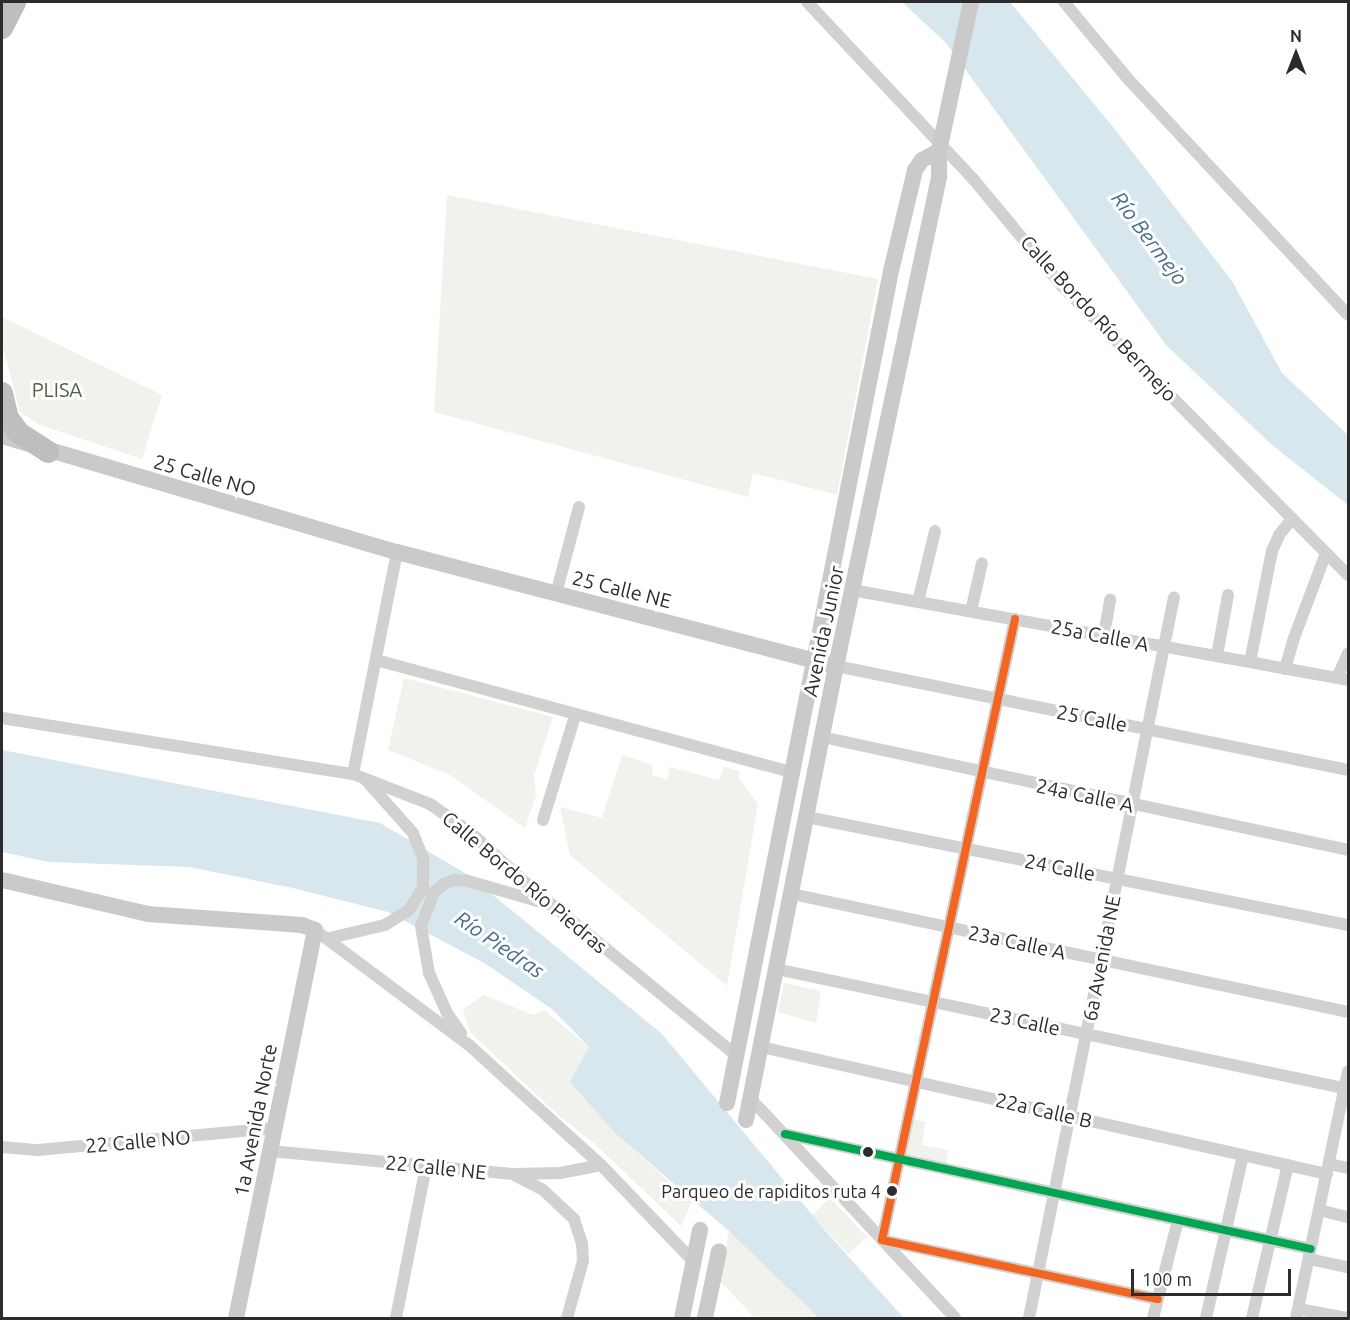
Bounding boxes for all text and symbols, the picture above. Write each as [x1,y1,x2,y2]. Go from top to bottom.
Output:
north arrow [1266,24,1326,84]
text: N [1290,27,1302,45]
water label: Río Bermejo [1107,186,1193,290]
street label: Calle Bordo Río Bermejo [1016,230,1182,406]
park label: PLISA [32,377,82,401]
street label: 25 Calle NO [151,449,259,501]
street label: Avenida Junior [797,563,849,699]
street label: 25 Calle NE [570,565,674,613]
street label: 25a Calle A [1049,614,1151,656]
street label: 25 Calle [1055,699,1129,737]
street label: 24a Calle A [1034,773,1136,817]
street label: Calle Bordo Río Piedras [438,806,612,958]
street label: 24 Calle [1023,848,1097,886]
street label: 6a Avenida NE [1077,893,1125,1023]
water label: Río Piedras [451,905,549,983]
street label: 23a Calle A [966,920,1068,964]
street label: 23 Calle [988,1002,1062,1040]
street label: 1a Avenida Norte [228,1042,282,1198]
street label: 22a Calle B [993,1087,1095,1133]
street label: 22 Calle NO [84,1124,192,1158]
unlabelled marker [862,1146,874,1158]
street label: 22 Calle NE [384,1150,488,1184]
place label: Parqueo de rapiditos ruta 4 [661,1180,881,1202]
marker: Parqueo de rapiditos ruta 4 [886,1185,898,1197]
scale bar [1134,1257,1294,1295]
text: 100 m [1142,1269,1192,1289]

